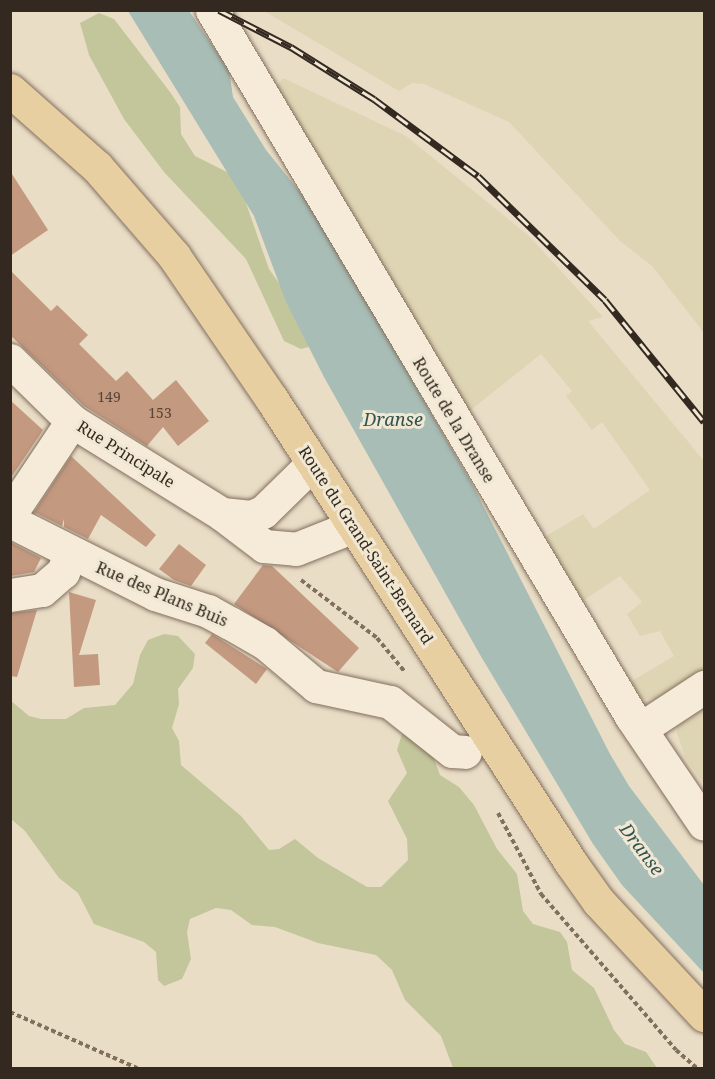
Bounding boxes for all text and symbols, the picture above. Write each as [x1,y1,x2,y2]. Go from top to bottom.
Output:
street label: Route de la Dranse [409,354,499,486]
house number: 149 [97,389,121,405]
house number: 153 [148,405,172,421]
water label: Dranse [363,408,423,430]
street label: Rue Principale [74,416,178,492]
street label: Route du Grand-Saint-Bernard [295,442,437,648]
street label: Rue des Plans Buis [93,558,231,630]
water label: Dranse [615,819,669,879]

